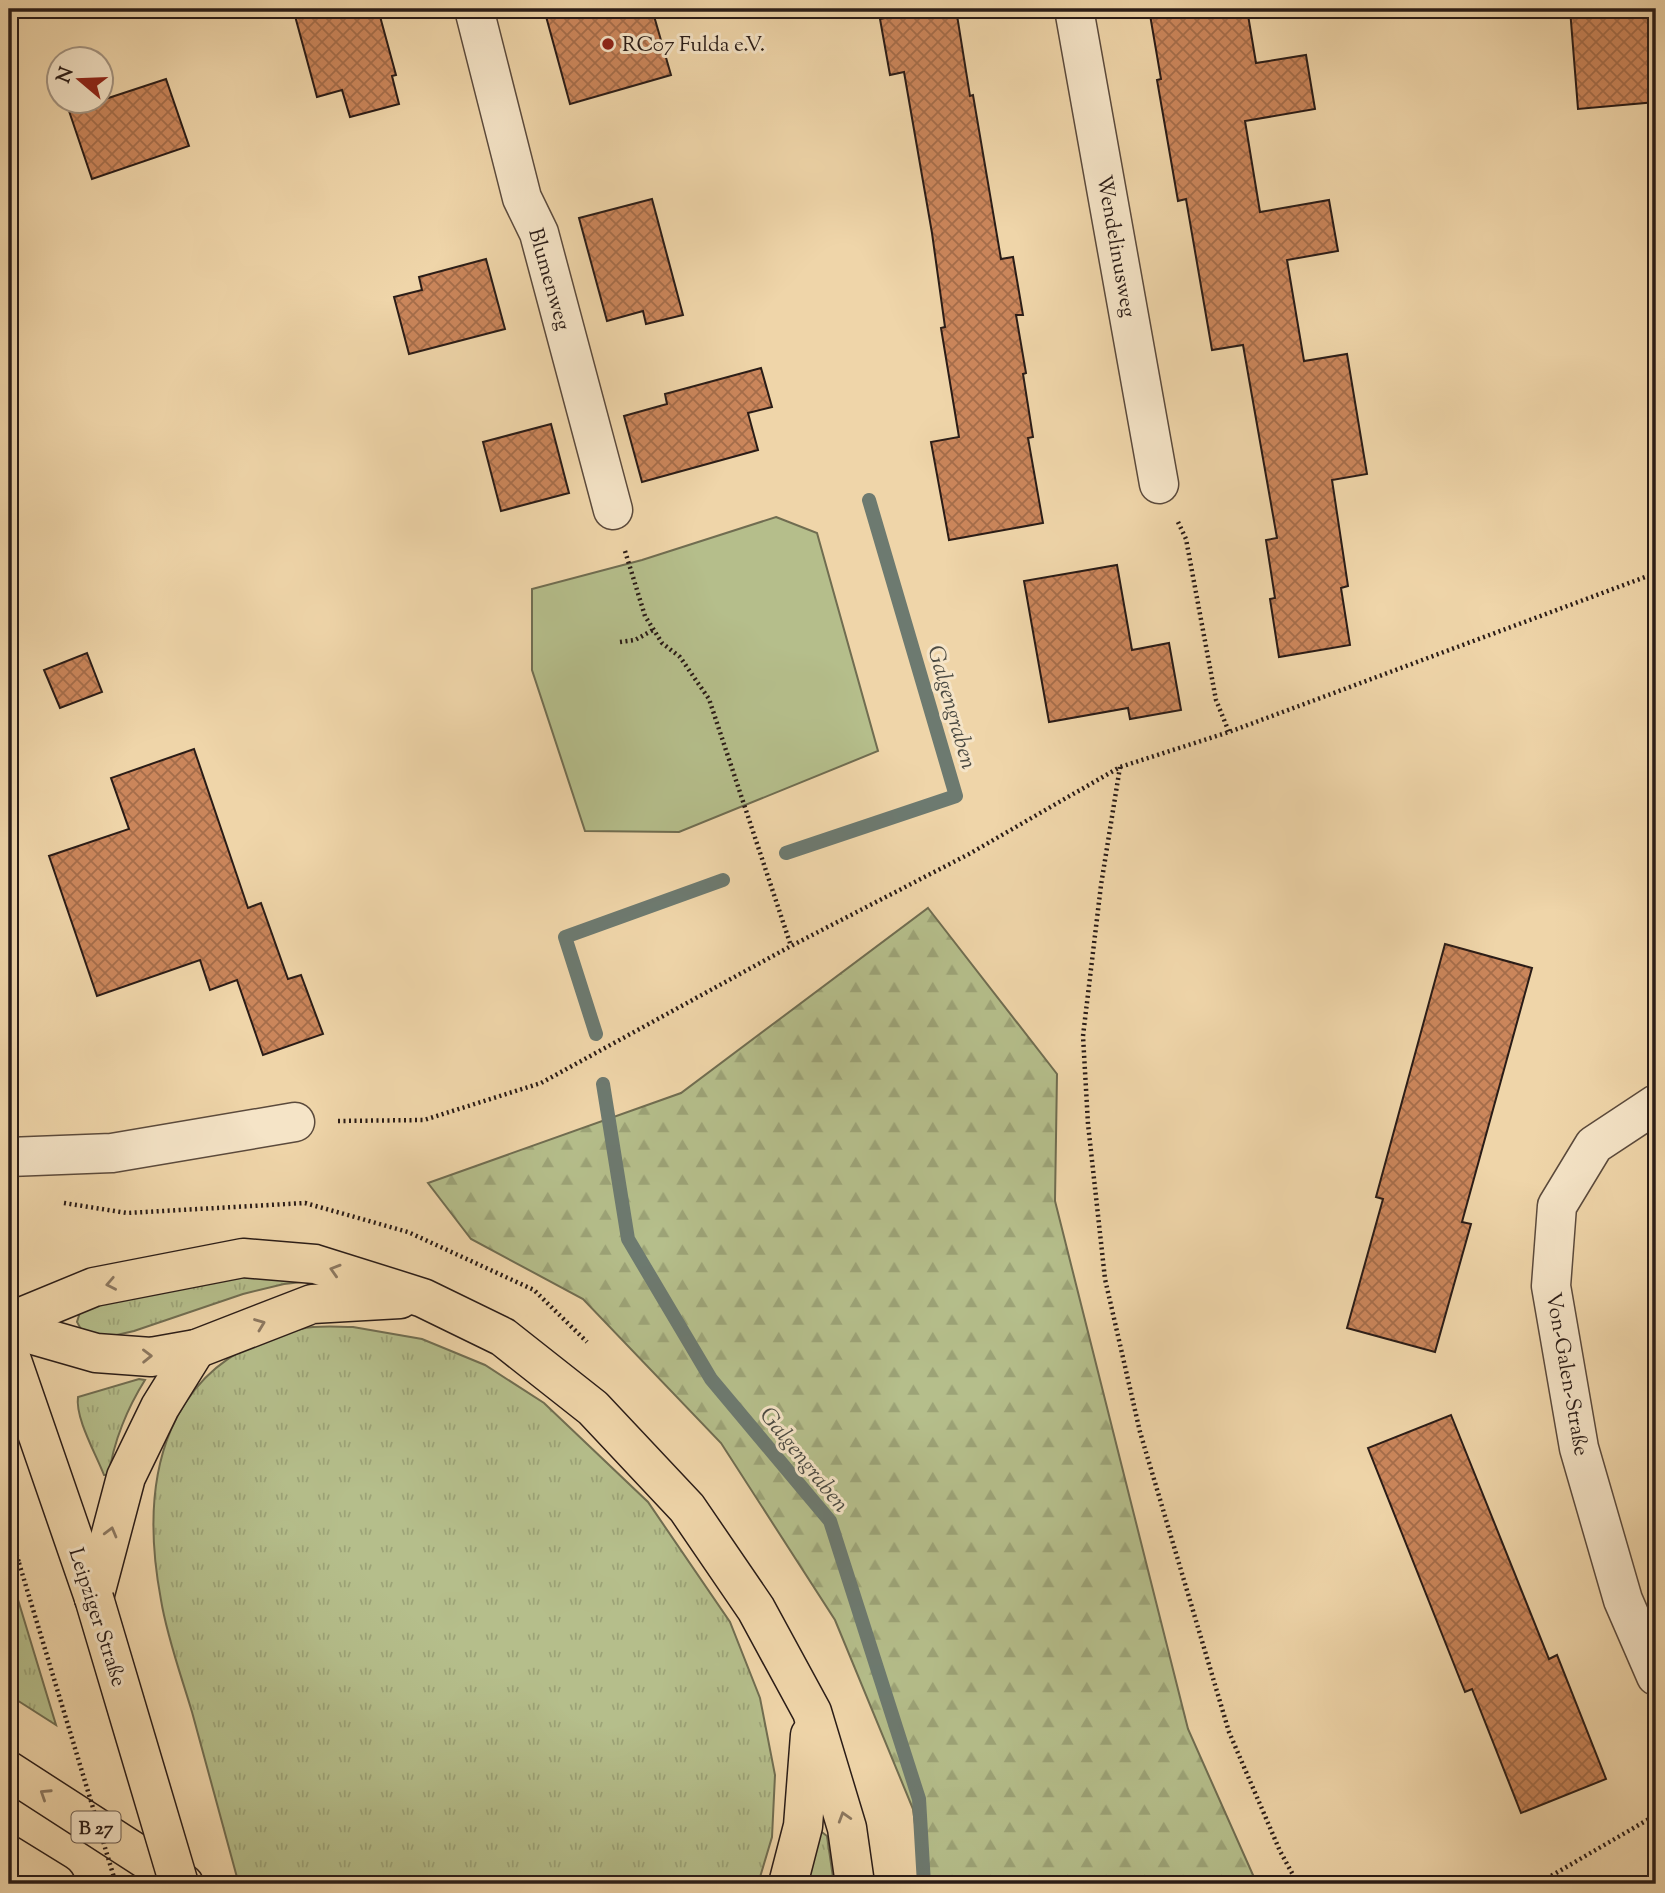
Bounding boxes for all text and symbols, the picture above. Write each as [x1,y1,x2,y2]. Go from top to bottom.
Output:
place label: RC07 Fulda e.V. [622,31,765,61]
marker: RC07 Fulda e.V. [600,36,616,52]
north arrow [46,46,116,116]
text: N [51,64,82,87]
street label: Wendelinusweg [1088,173,1142,320]
street label: Blumenweg [519,225,577,334]
water label: Galgengraben [917,642,984,773]
one-way arrow [329,1263,341,1278]
one-way arrow [105,1276,117,1291]
street label: Von-Galen-Straße [1537,1290,1595,1458]
one-way arrow [253,1319,265,1333]
one-way arrow [142,1348,153,1364]
water label: Galgengraben [750,1401,856,1520]
one-way arrow [103,1526,117,1538]
street label: Leipziger Straße [60,1544,133,1691]
one-way arrow [39,1789,52,1802]
one-way arrow [837,1811,852,1823]
road number: B 27 [72,1812,120,1842]

